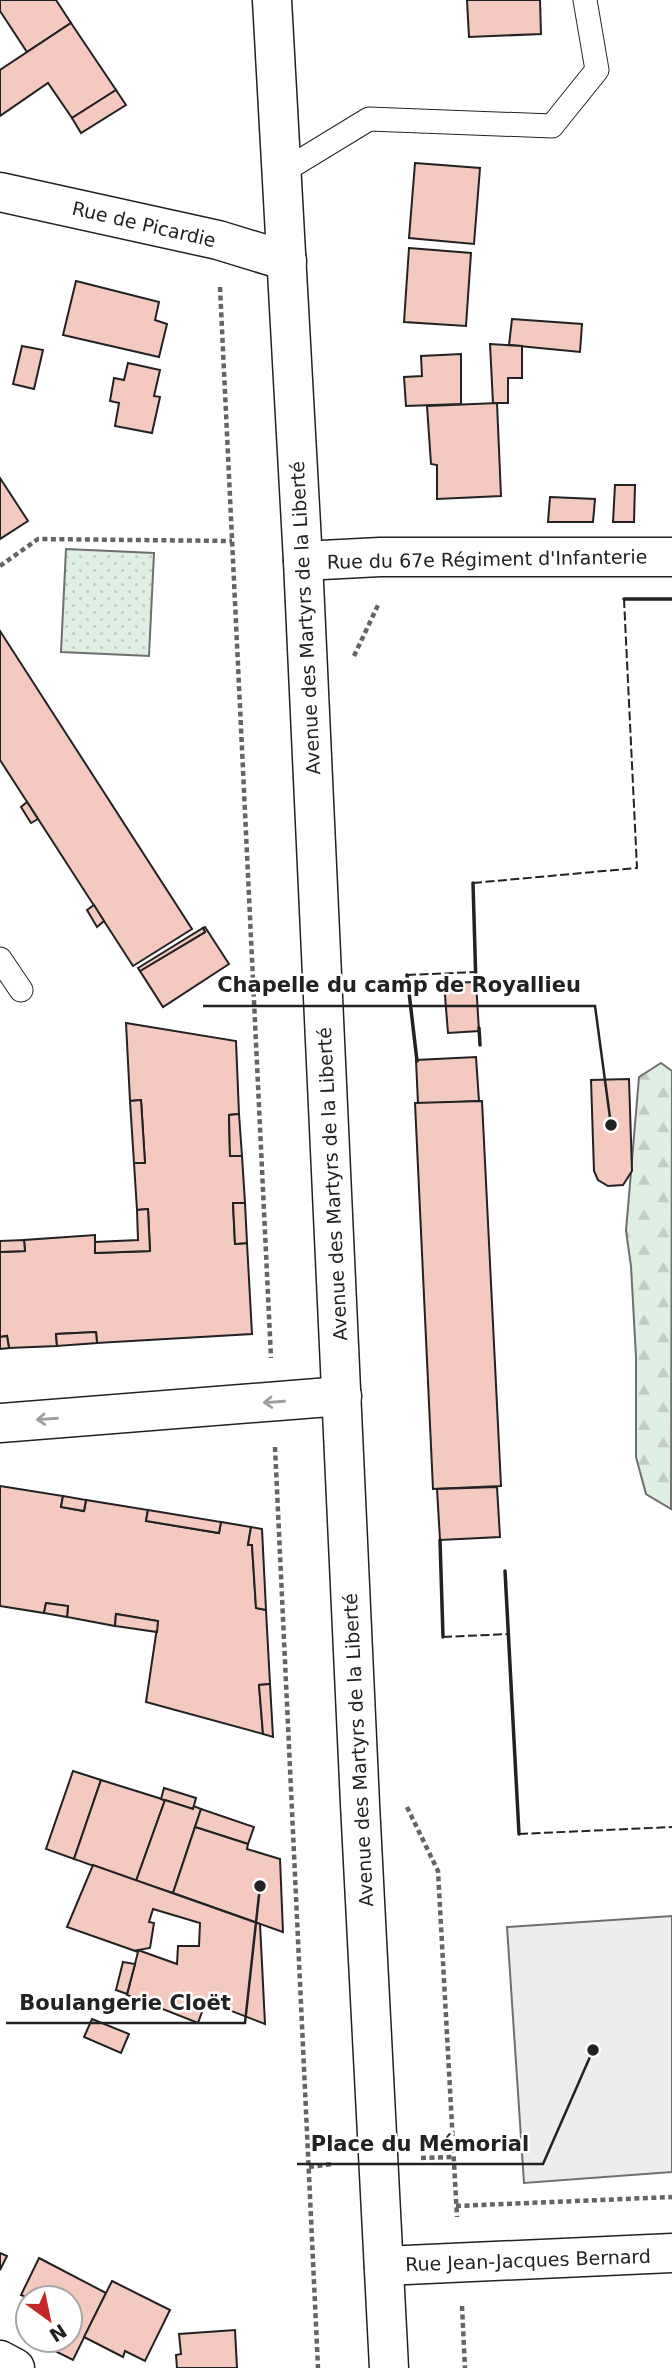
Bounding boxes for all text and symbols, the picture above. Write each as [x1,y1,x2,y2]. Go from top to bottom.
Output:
street label: Rue de Picardie [70,197,218,251]
street label: Avenue des Martyrs de la Liberté [286,461,324,775]
street label: Rue du 67e Régiment d'Infanterie [327,545,647,573]
callout: Chapelle du camp de Royallieu [203,964,595,1006]
text: Chapelle du camp de Royallieu [217,973,581,997]
street label: Avenue des Martyrs de la Liberté [313,1027,351,1341]
one-way arrow [263,1395,286,1408]
one-way arrow [36,1413,59,1426]
street label: Avenue des Martyrs de la Liberté [339,1593,377,1907]
callout: Boulangerie Cloët [6,1981,245,2023]
text: Boulangerie Cloët [19,1991,231,2015]
callout: Place du Mémorial [297,2122,543,2164]
text: Place du Mémorial [311,2132,529,2156]
street label: Rue Jean-Jacques Bernard [405,2245,651,2275]
north arrow [14,2284,84,2354]
text: N [46,2320,71,2347]

